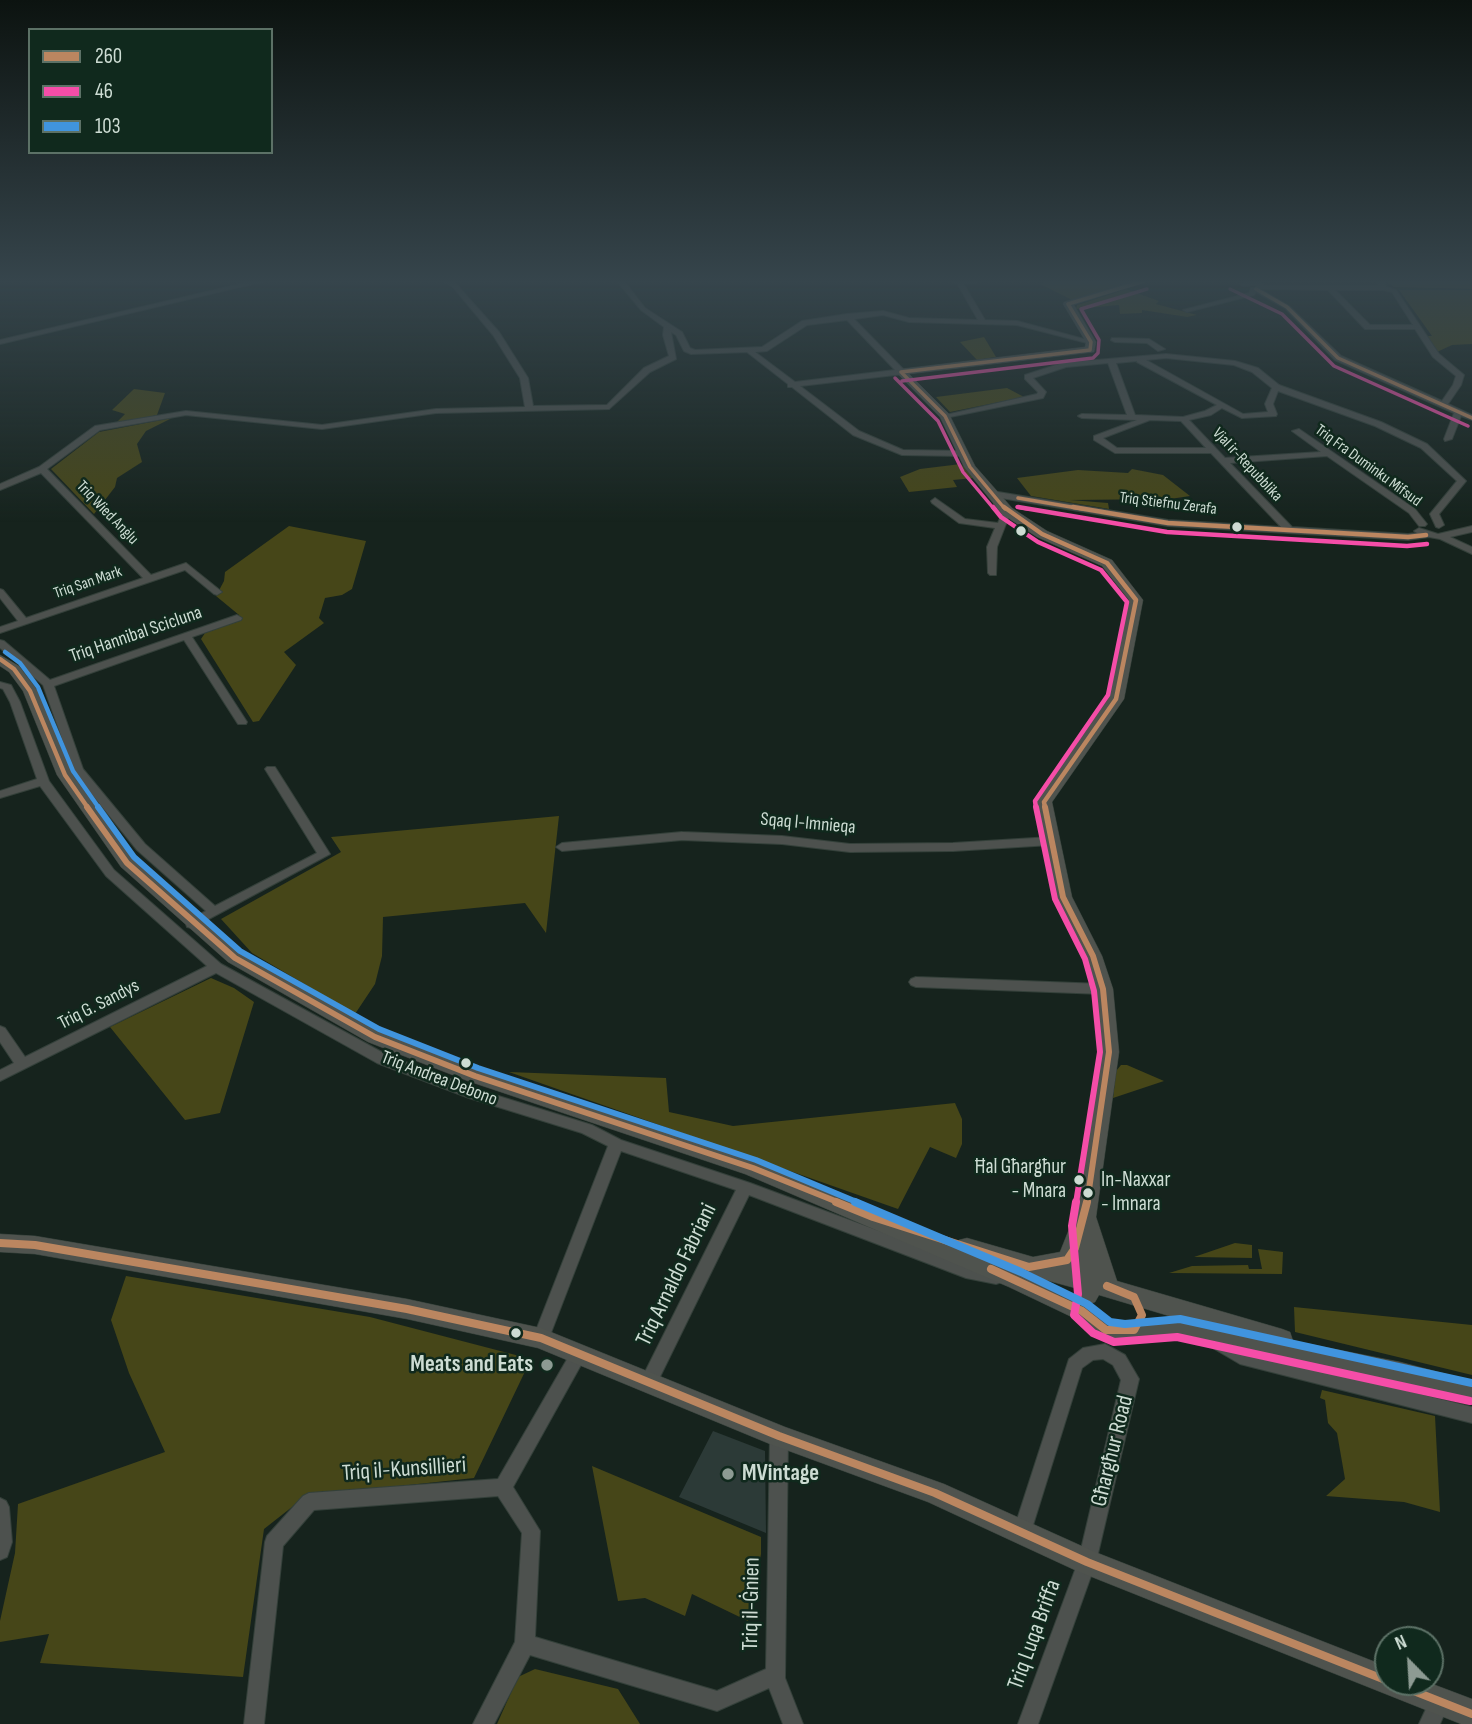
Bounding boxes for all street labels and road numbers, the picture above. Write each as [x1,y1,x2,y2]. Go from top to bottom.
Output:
street label: Triq Fra Duminku Mifsud [1311,421,1425,511]
street label: Vjal ir-Repubblika [1208,424,1286,506]
street label: Triq Wied Anġlu [72,477,142,549]
street label: Triq Stiefnu Zerafa [1118,489,1218,519]
street label: Triq San Mark [51,562,125,604]
street label: Triq Hannibal Scicluna [67,602,205,668]
street label: Sqaq l-Imnieqa [760,808,856,840]
street label: Triq G. Sandys [55,975,143,1035]
street label: Triq Andrea Debono [378,1046,500,1112]
street label: Triq Arnaldo Fabriani [631,1199,723,1351]
street label: Għargħur Road [1086,1393,1140,1509]
street label: Triq il-Kunsillieri [341,1452,467,1488]
street label: Triq il-Ġnien [737,1557,767,1651]
street label: Triq Luqa Briffa [1002,1576,1068,1694]

